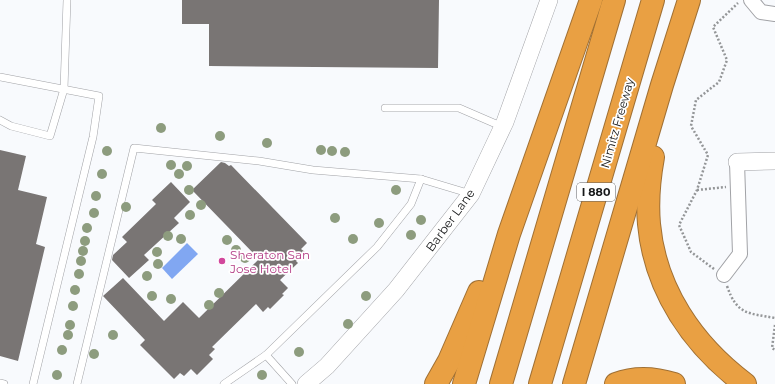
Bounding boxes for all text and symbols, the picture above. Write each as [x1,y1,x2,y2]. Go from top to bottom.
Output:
street label: Nimitz Freeway [597,76,637,170]
road number: I 880 [577,183,615,201]
street label: Barber Lane [422,186,478,254]
place label: Sheraton San Jose Hotel [229,247,310,276]
marker: Sheraton San Jose Hotel [217,256,227,266]

